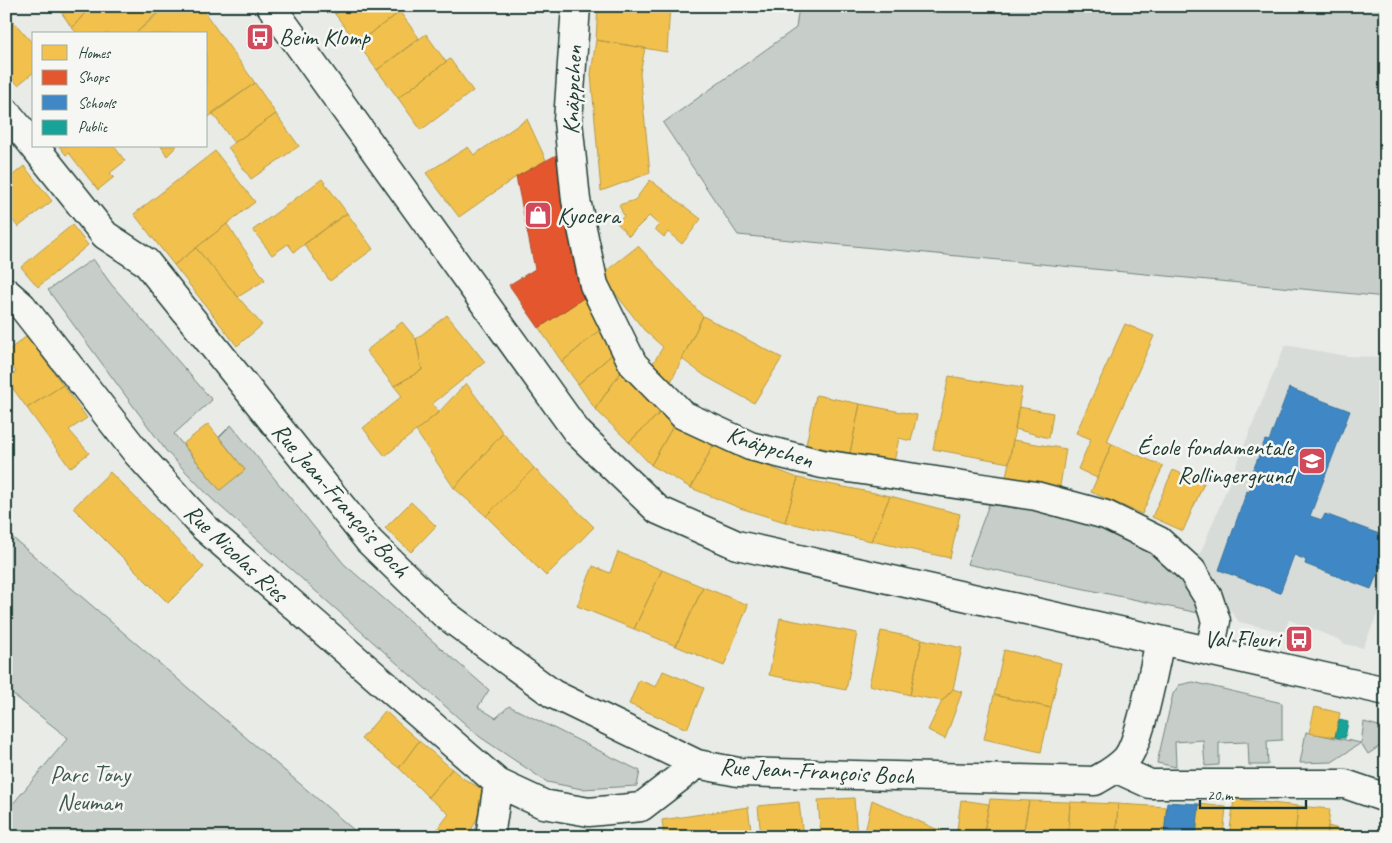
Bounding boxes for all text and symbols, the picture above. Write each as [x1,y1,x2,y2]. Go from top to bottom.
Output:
bus stop icon: Beim Klomp [245,22,275,52]
place label: Beim Klomp [279,22,371,52]
legend [32,32,208,148]
text: Homes [78,44,112,63]
street label: Knäppchen [555,45,589,135]
text: Shops [78,68,111,87]
text: Schools [78,94,117,113]
text: Public [78,118,108,137]
shop icon: Kyocera [523,200,553,230]
place label: Kyocera [557,200,622,230]
street label: Rue Jean-François Boch [266,417,417,584]
street label: Knäppchen [723,419,817,475]
place label: École fondamentale Rollingergrund [1137,432,1297,490]
school or university icon: École fondamentale Rollingergrund [1297,446,1327,476]
street label: Rue Nicolas Ries [178,497,296,610]
place label: Val Fleuri [1204,624,1283,654]
bus stop icon: Val Fleuri [1284,624,1314,654]
street label: Rue Jean-François Boch [719,751,916,791]
park label: Parc Tony Neuman [50,759,132,817]
scale bar [1200,778,1306,810]
text: 20 m [1207,786,1234,805]

